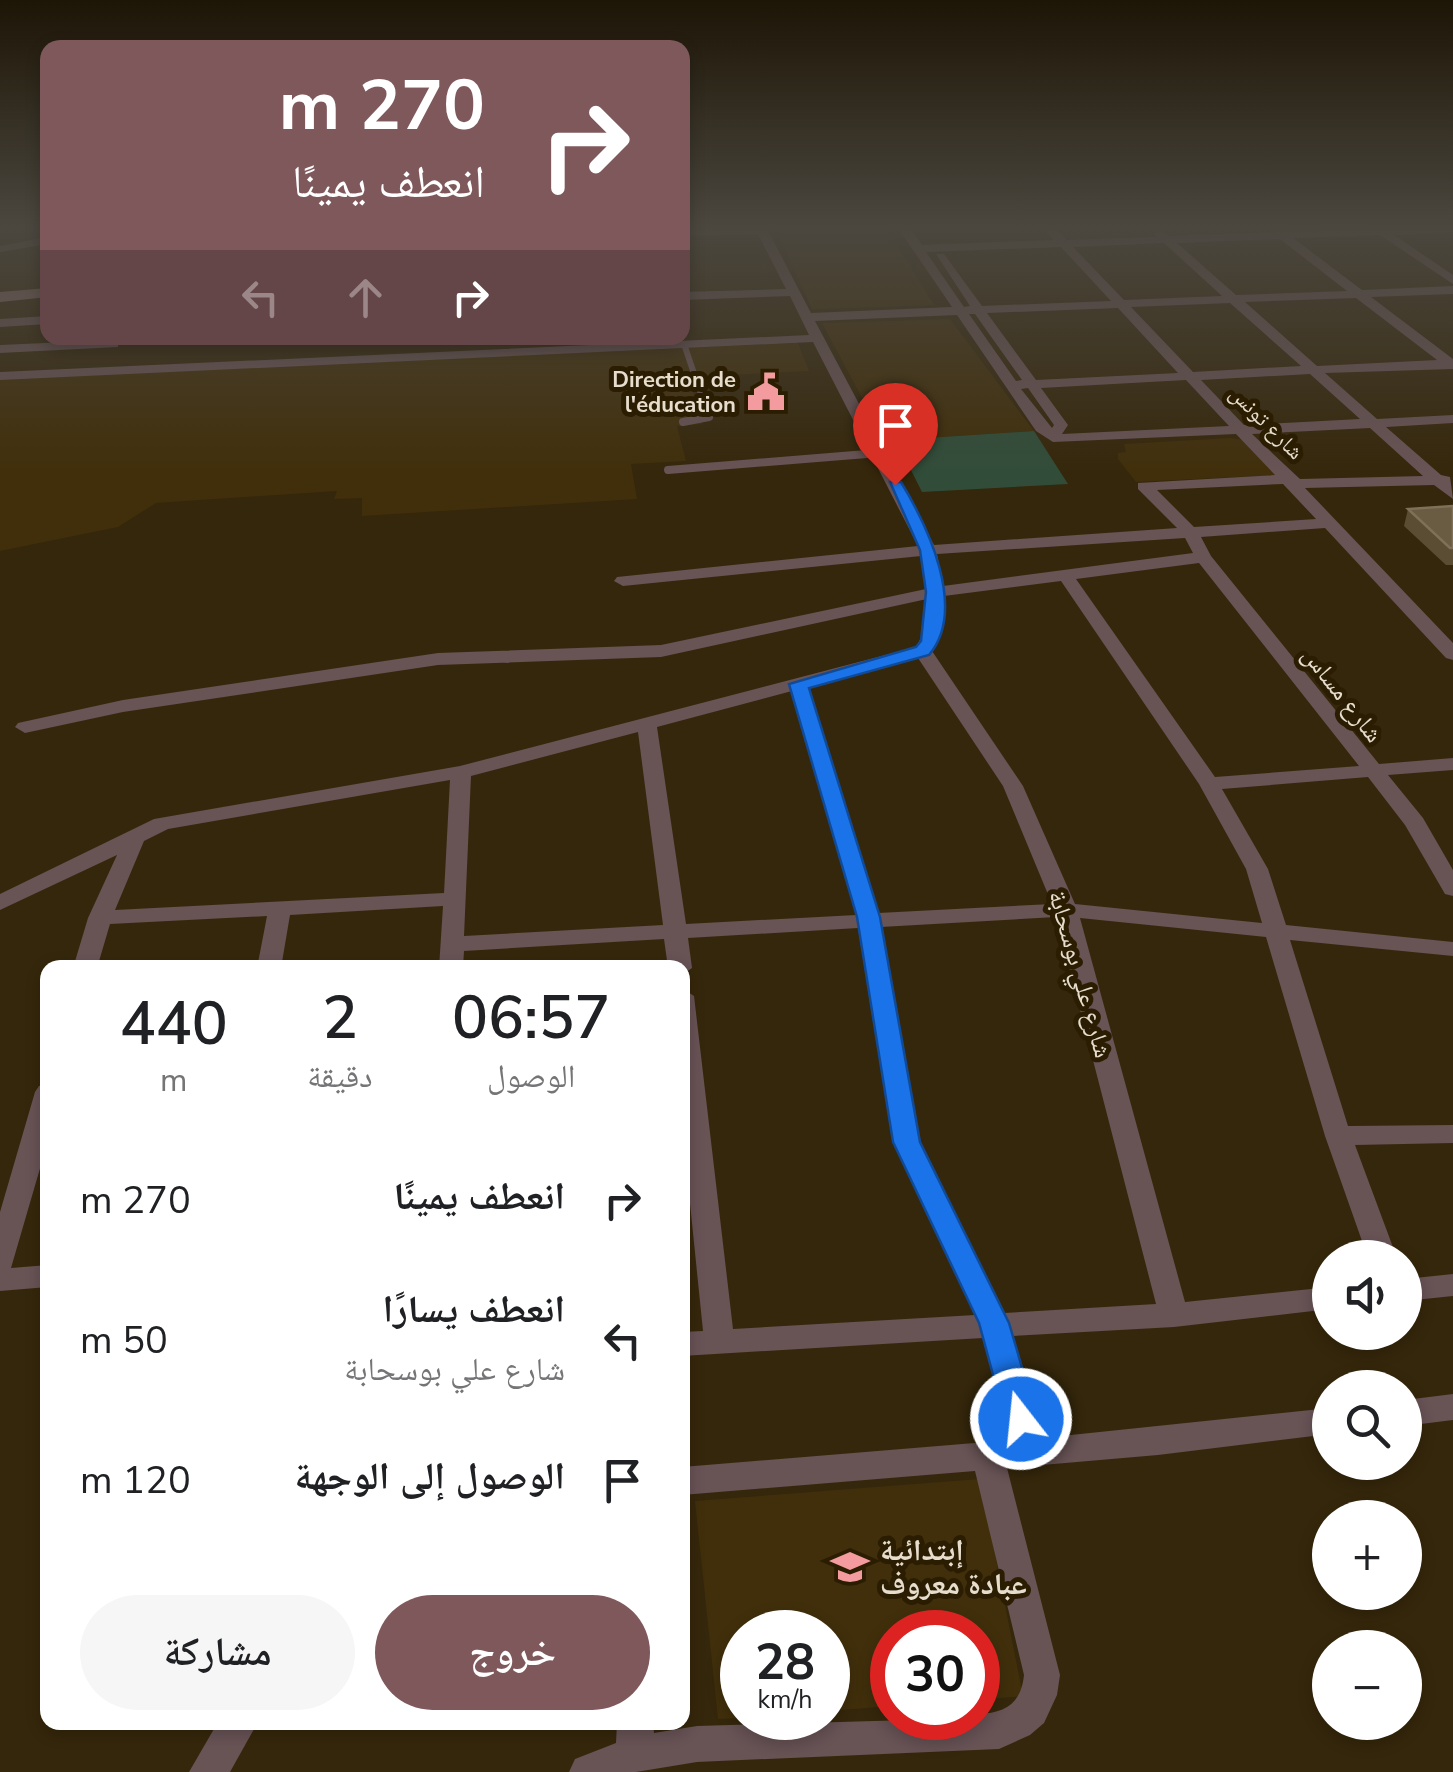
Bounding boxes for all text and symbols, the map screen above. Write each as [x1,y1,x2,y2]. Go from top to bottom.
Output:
text: 270 m [279,58,485,154]
icon: right [520,80,650,210]
text: انعطف يمينًا [292,152,485,213]
icon: left [233,270,288,325]
icon: ahead [338,270,393,325]
icon: right [443,270,498,325]
place label: Direction de l'éducation [612,365,736,420]
public building icon: Direction de l'éducation [745,371,787,413]
street label: شارع تونس [1223,379,1310,466]
pin [853,383,938,486]
icon: arrive [868,398,923,453]
street label: شارع مساس [1294,639,1391,750]
street label: شارع علي بوسحابة [1038,887,1120,1063]
text: 2 [322,977,358,1059]
text: 06:57 [452,977,610,1059]
text: 440 [120,983,228,1065]
text: دقيقة [307,1055,372,1098]
text: الوصول [487,1055,575,1098]
text: m [160,1059,187,1102]
text: انعطف يمينًا [394,1171,565,1222]
icon: right [595,1173,650,1228]
text: 270 m [80,1175,191,1226]
map controls [1312,1240,1422,1740]
button: sound [1312,1240,1422,1350]
text: انعطف يسارًا [382,1284,565,1335]
icon: left [595,1313,650,1368]
text: 50 m [80,1315,168,1366]
text: شارع علي بوسحابة [344,1348,565,1391]
position arrow [969,1367,1073,1471]
button: search [1312,1370,1422,1480]
text: الوصول إلى الوجهة [295,1451,565,1502]
icon: arrive [595,1453,650,1508]
text: 120 m [80,1455,191,1506]
button: + [1312,1500,1422,1610]
place label: إبتدائية عبادة معروف [880,1530,1027,1605]
school or university icon: إبتدائية عبادة معروف [829,1546,871,1588]
button: مشاركة [80,1595,355,1710]
button: خروج [375,1595,650,1710]
speed limit sign: 30 [870,1610,1000,1740]
text: 28 [755,1628,815,1697]
button: − [1312,1630,1422,1740]
text: km/h [757,1683,813,1717]

